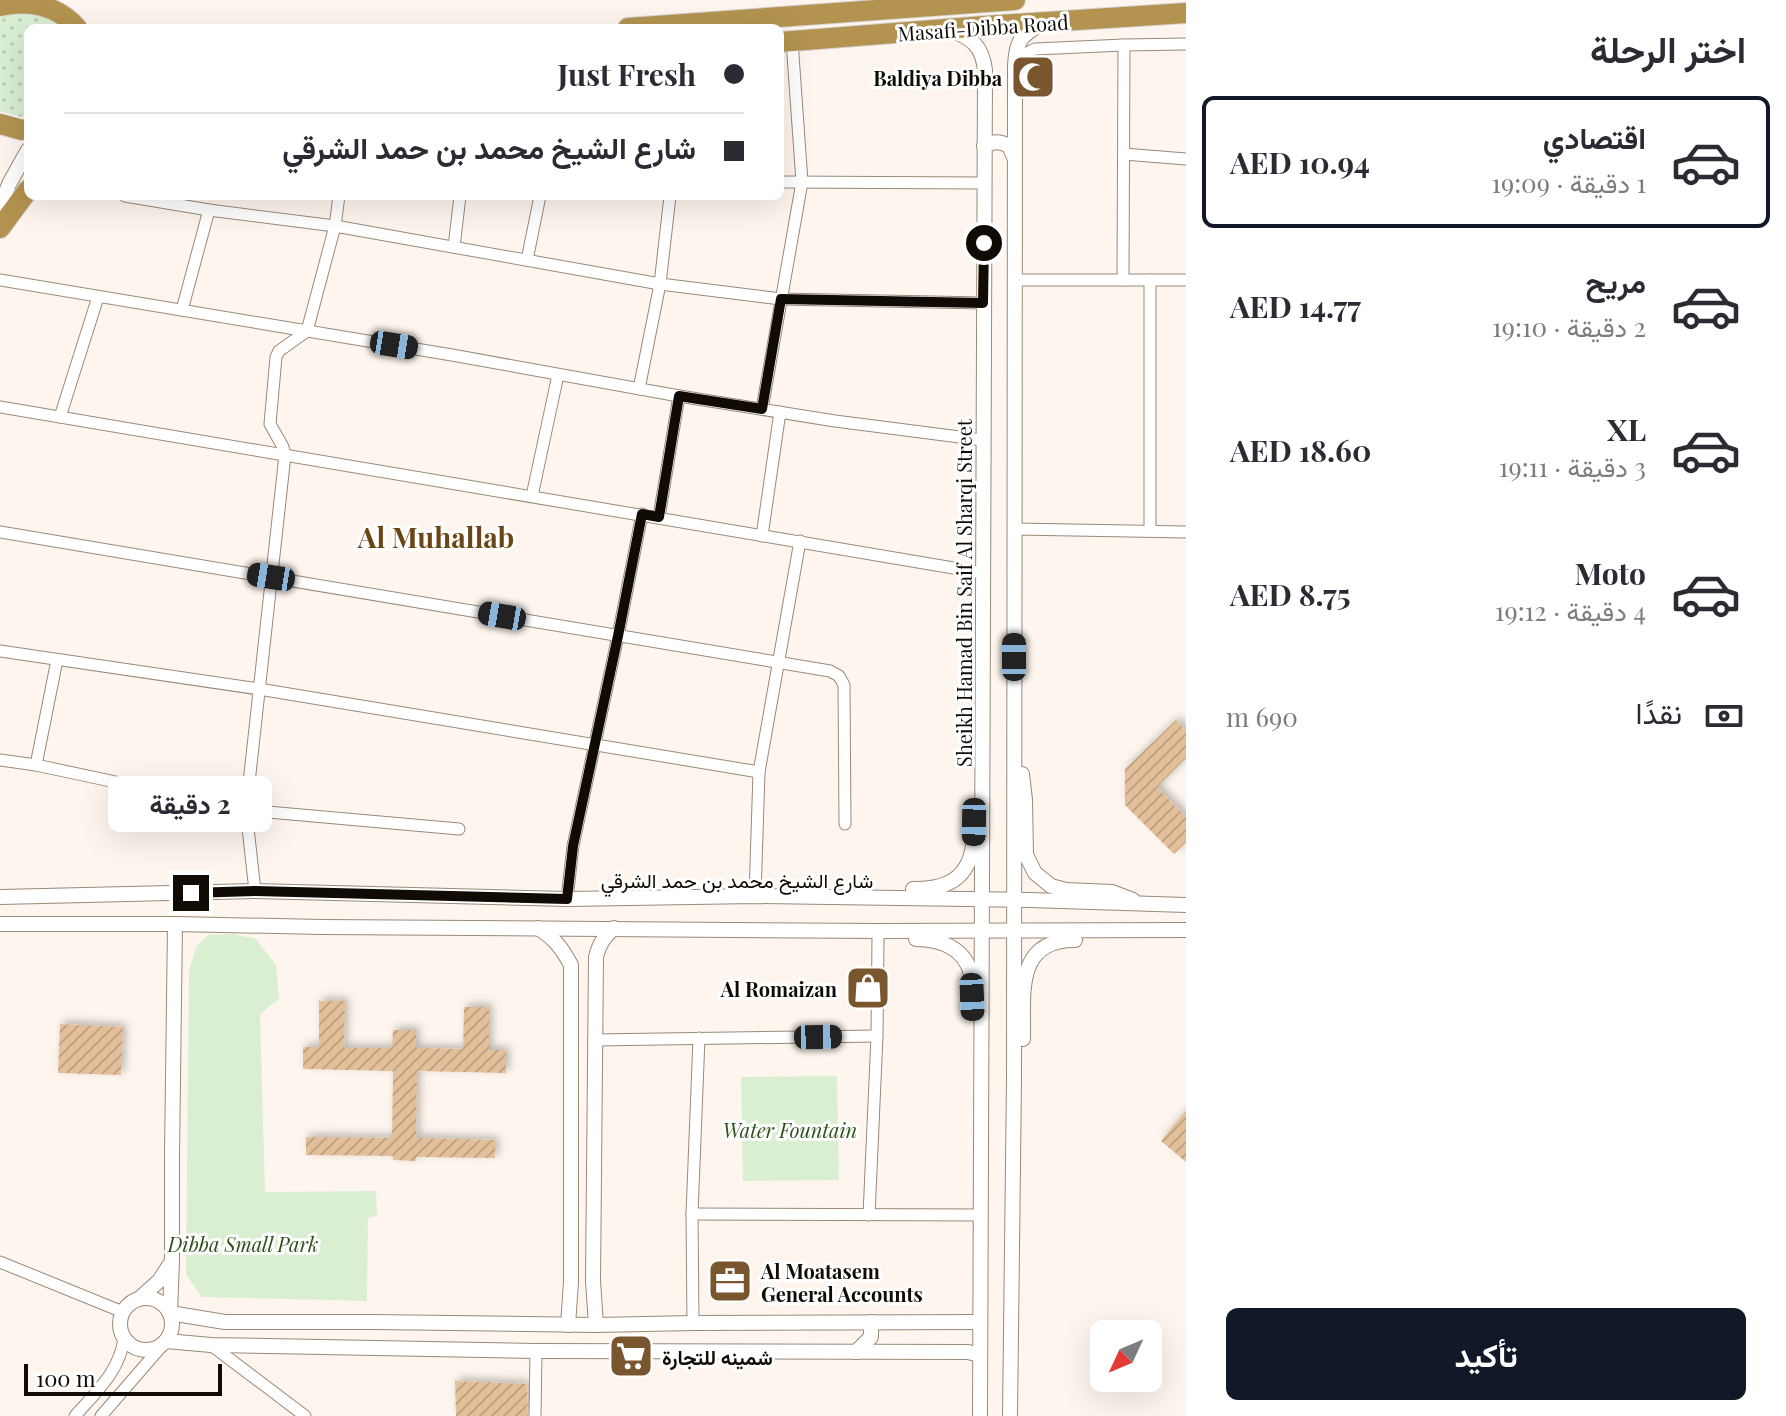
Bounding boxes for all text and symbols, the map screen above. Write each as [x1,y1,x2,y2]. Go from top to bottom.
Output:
street label: Masafi-Dibba Road [897,8,1070,46]
text: اختر الرحلة [1590,24,1746,72]
mosque icon: Baldiya Dibba [1009,53,1057,101]
text: Just Fresh [558,54,696,94]
place label: Baldiya Dibba [873,64,1003,91]
text: اقتصادي [1543,117,1646,157]
icon: car [1670,126,1742,198]
text: شارع الشيخ محمد بن حمد الشرقي [282,127,696,167]
text: AED 10.94 [1230,142,1370,182]
text: 1 دقيقة · 19:09 [1491,165,1646,200]
route start [966,225,1002,261]
text: مريح [1586,261,1646,301]
icon: car [1670,270,1742,342]
text: AED 14.77 [1230,286,1361,326]
text: 2 دقيقة · 19:10 [1492,309,1646,344]
car [368,329,420,361]
text: XL [1607,409,1646,449]
icon: car [1670,414,1742,486]
street label: Sheikh Hamad Bin Saif Al Sharqi Street [950,418,977,767]
text: AED 18.60 [1230,430,1371,470]
text: 3 دقيقة · 19:11 [1499,449,1646,484]
district label: Al Muhallab [357,518,514,555]
text: Moto [1574,553,1646,593]
icon: car [1670,558,1742,630]
car [245,561,297,593]
text: AED 8.75 [1230,574,1350,614]
text: 4 دقيقة · 19:12 [1495,593,1646,628]
car [476,600,528,632]
car [1002,633,1026,681]
text: نقدًا [1636,692,1682,732]
icon: cash [1702,694,1746,738]
text: 690 m [1226,699,1298,734]
callout: 2 دقيقة [109,777,273,833]
text: 2 دقيقة [150,786,230,821]
car [962,798,986,846]
street label: شارع الشيخ محمد بن حمد الشرقي [601,866,873,898]
route end [173,875,209,911]
shop icon: Al Romaizan [844,964,892,1012]
car [959,973,985,1021]
place label: Al Romaizan [720,975,838,1002]
car [794,1025,842,1049]
park label: Water Fountain [723,1116,857,1143]
park label: Dibba Small Park [167,1230,318,1257]
office icon: Al Moatasem General Accounts [706,1257,754,1305]
place label: Al Moatasem General Accounts [760,1257,923,1307]
button: تأكيد [1226,1308,1746,1400]
north arrow [1090,1320,1162,1392]
map controls [1090,1320,1162,1392]
supermarket icon: شمينه للتجارة [607,1332,655,1380]
place label: شمينه للتجارة [662,1343,773,1371]
scale bar [24,1360,222,1396]
text: 100 m [36,1363,96,1393]

